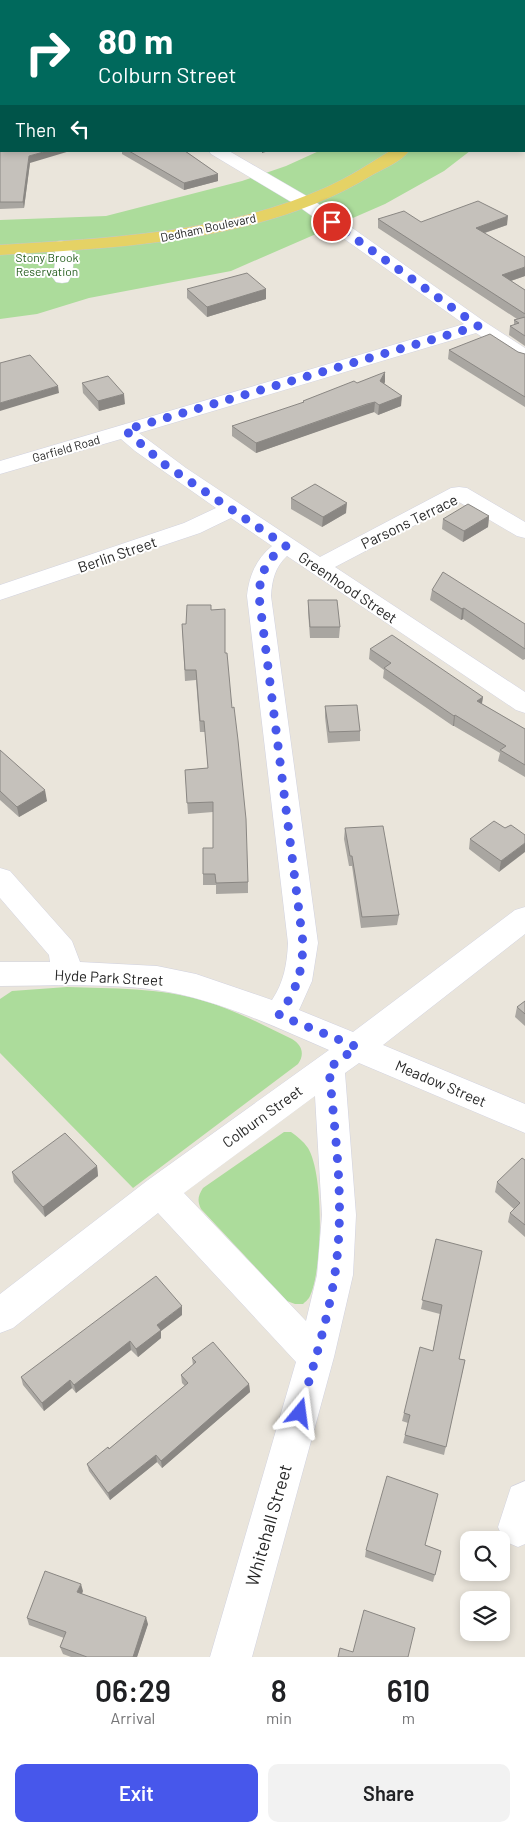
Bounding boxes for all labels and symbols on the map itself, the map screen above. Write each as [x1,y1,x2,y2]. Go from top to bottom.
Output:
pin [311,201,353,243]
street label: Dedham Boulevard [159,210,257,244]
park label: Stony Brook Reservation [16,250,78,278]
street label: Garfield Road [31,432,101,464]
street label: Parsons Terrace [358,490,460,552]
street label: Berlin Street [75,532,159,576]
street label: Greenhood Street [295,547,401,627]
street label: Hyde Park Street [54,965,164,989]
street label: Meadow Street [393,1056,489,1110]
street label: Colburn Street [218,1081,306,1151]
position arrow [273,1386,325,1438]
street label: Whitehall Street [240,1461,296,1589]

